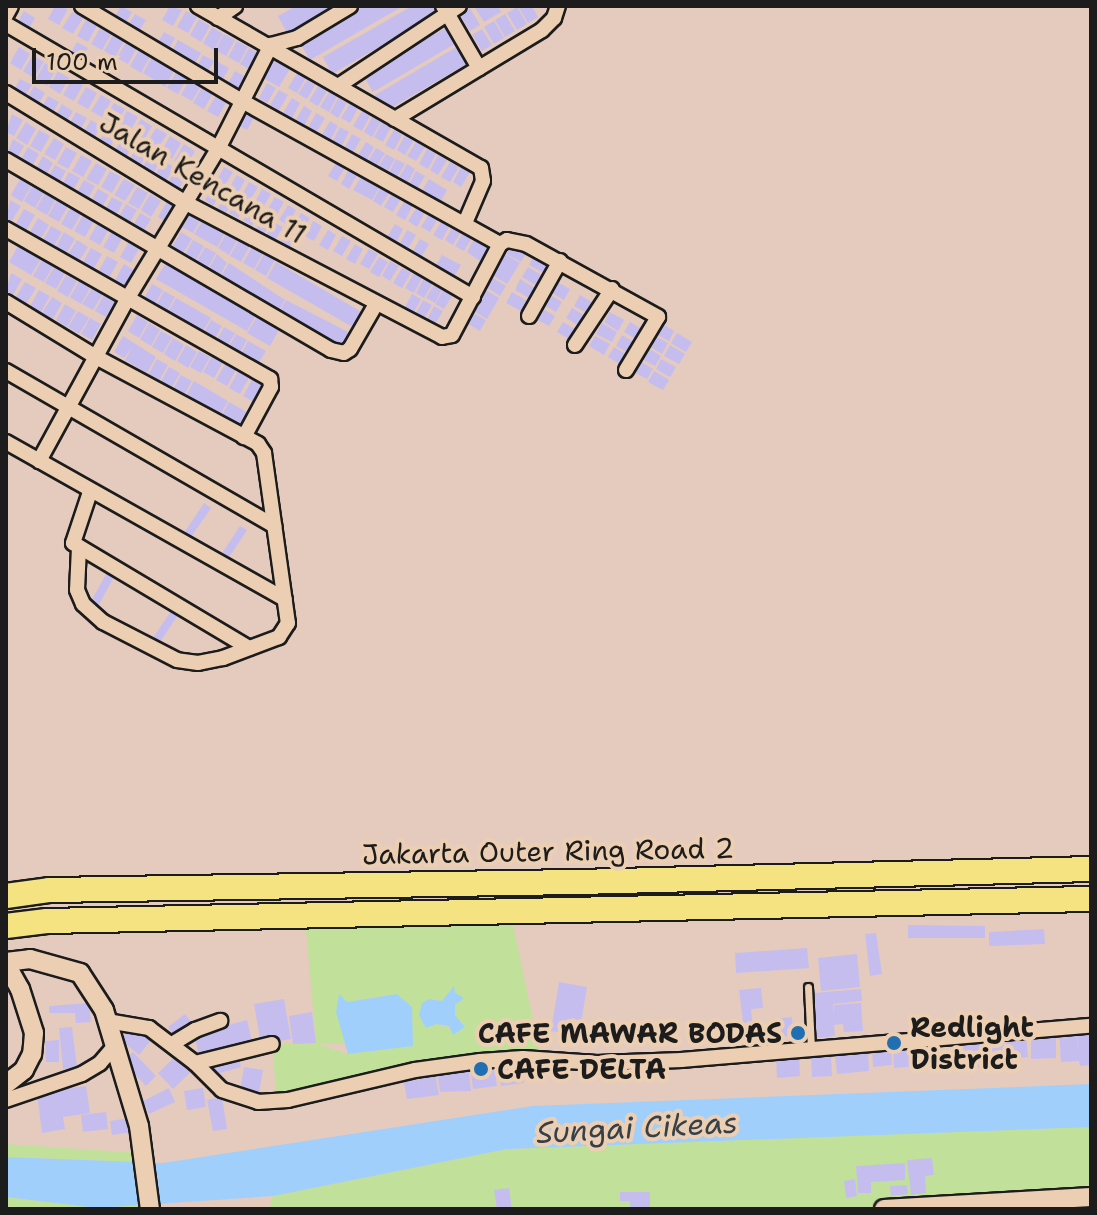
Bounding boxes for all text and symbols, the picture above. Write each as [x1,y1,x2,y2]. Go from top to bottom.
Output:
scale bar [36,32,222,82]
text: 100 m [46,46,118,78]
street label: Jalan Kencana 11 [94,105,312,251]
street label: Jakarta Outer Ring Road 2 [361,831,735,871]
place label: Redlight District [910,1010,1034,1076]
place label: CAFE MAWAR BODAS [478,1016,782,1050]
marker: CAFE MAWAR BODAS [789,1024,807,1042]
marker: Redlight District [885,1034,903,1052]
place label: CAFE DELTA [497,1052,666,1086]
marker: CAFE DELTA [472,1060,490,1078]
water label: Sungai Cikeas [535,1105,739,1151]

